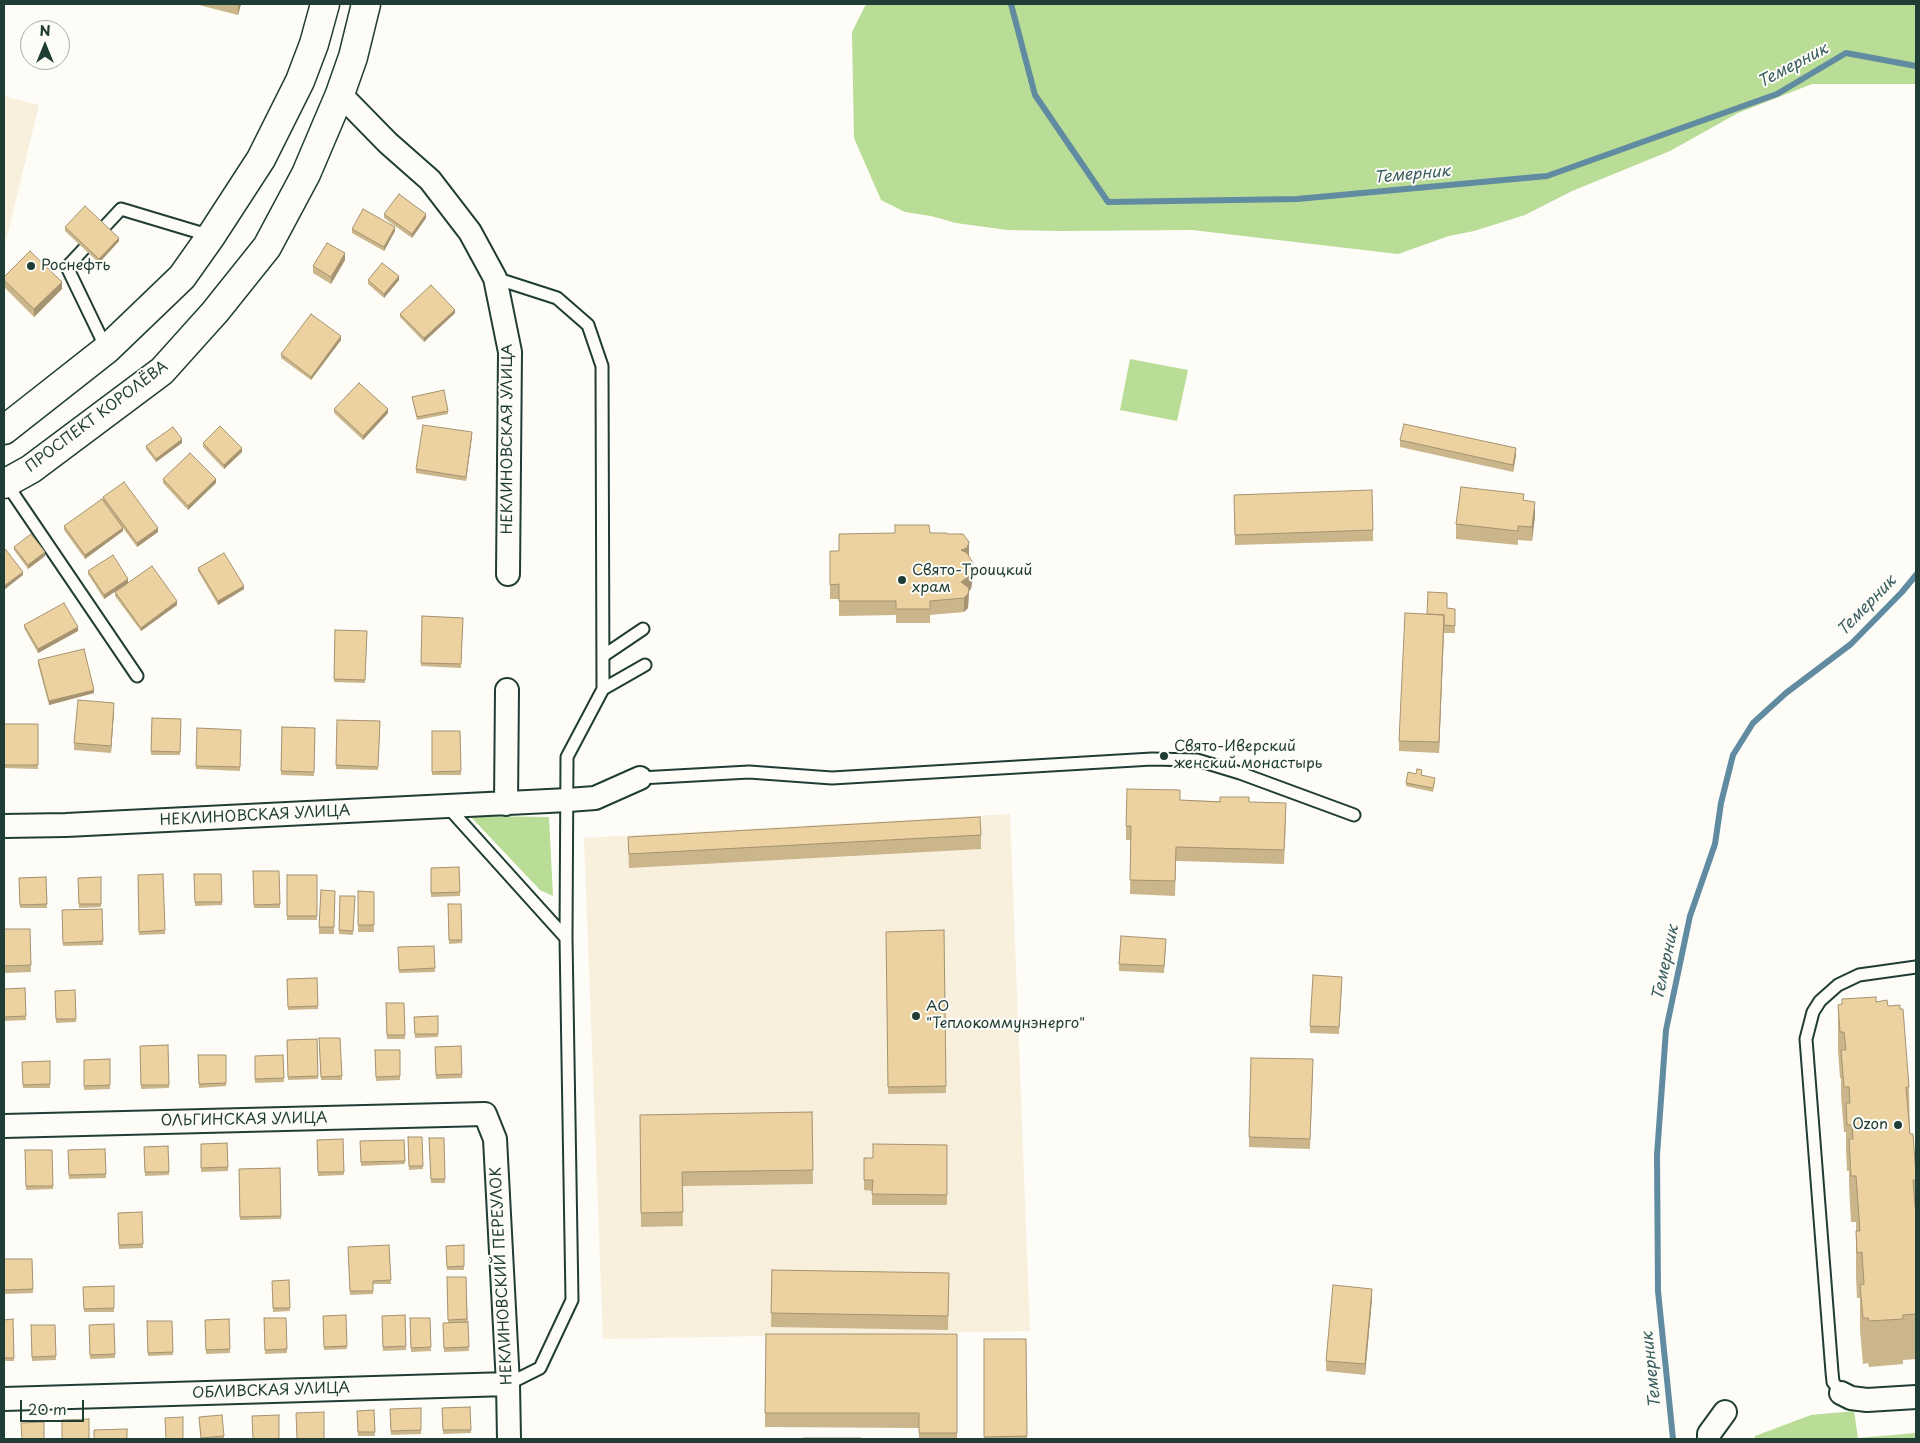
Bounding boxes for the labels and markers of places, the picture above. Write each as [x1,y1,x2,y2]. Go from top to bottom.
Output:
place label: Роснефть [41,257,110,275]
marker: Роснефть [25,260,37,272]
place label: Свято-Троицкий храм [912,562,1032,597]
marker: Свято-Троицкий храм [896,574,908,586]
place label: Свято-Иверский женский монастырь [1174,738,1323,773]
marker: Свято-Иверский женский монастырь [1158,750,1170,762]
place label: АО "Теплокоммунэнерго" [926,998,1085,1033]
marker: АО "Теплокоммунэнерго" [910,1010,922,1022]
place label: Ozon [1852,1116,1888,1134]
marker: Ozon [1892,1119,1904,1131]

